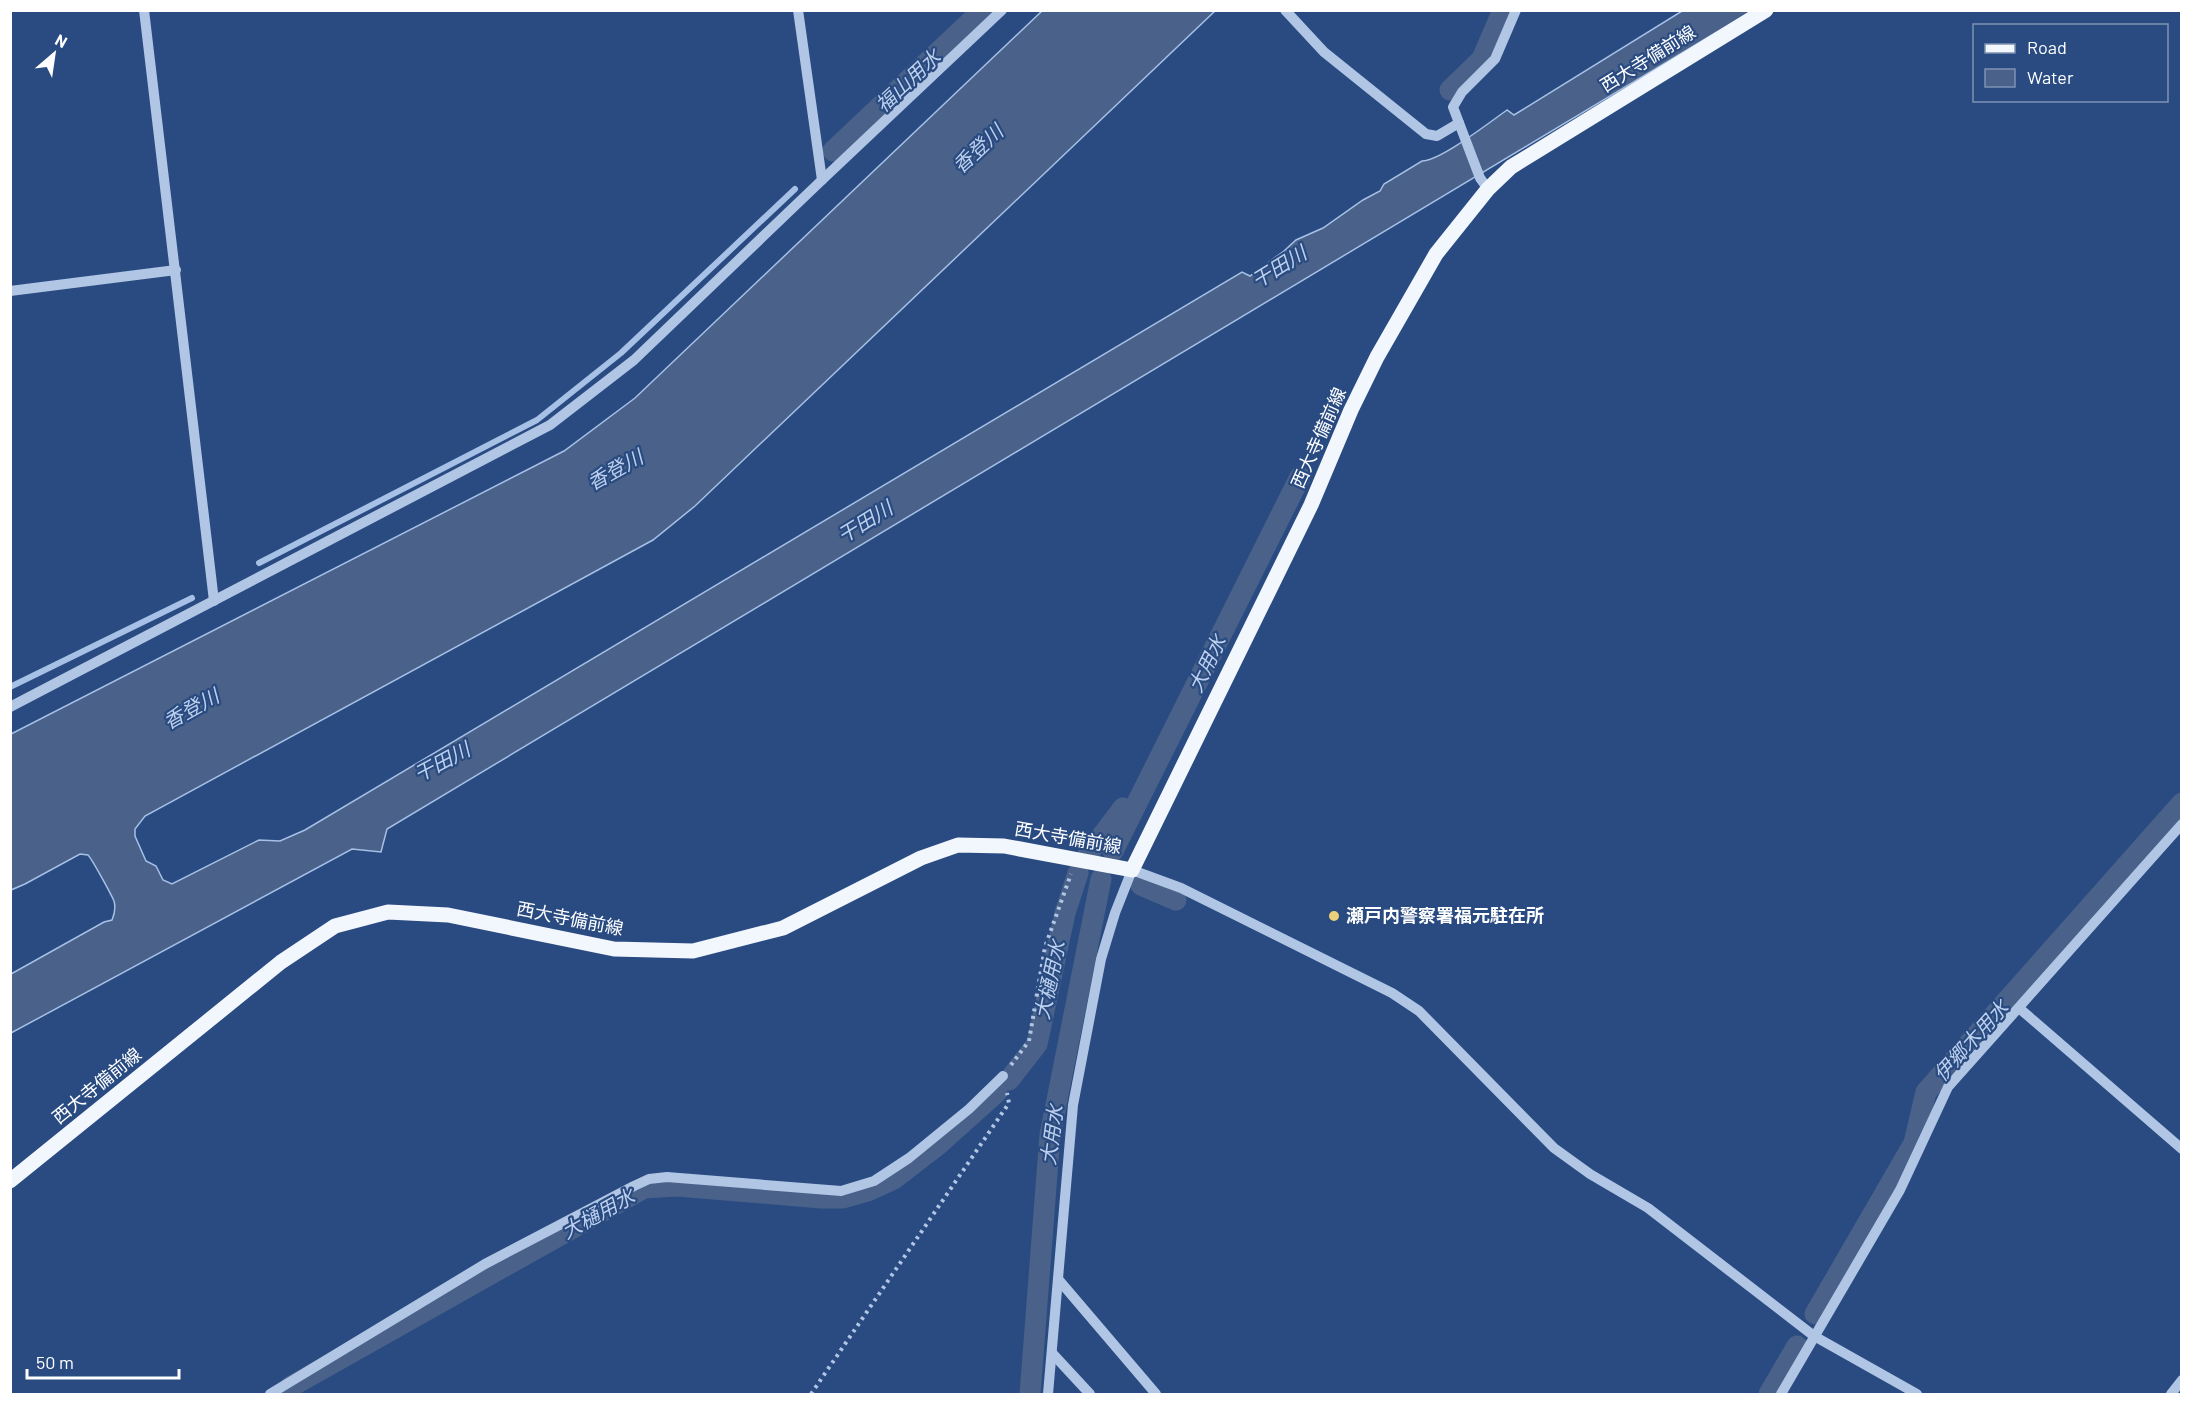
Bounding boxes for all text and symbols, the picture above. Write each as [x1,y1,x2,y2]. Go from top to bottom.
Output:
street label: 西大寺備前線 [1596,20,1699,96]
north arrow [24,24,84,84]
legend [1973,24,2168,102]
text: N [52,30,71,51]
text: Road [2027,36,2067,58]
water label: 福山用水 [870,43,946,116]
text: Water [2027,66,2074,88]
water label: 香登川 [947,118,1009,178]
water label: 干田川 [1247,239,1312,292]
street label: 西大寺備前線 [1286,384,1350,491]
water label: 香登川 [582,443,648,494]
water label: 干田川 [833,494,898,547]
water label: 大用水 [1182,630,1231,696]
water label: 香登川 [158,682,224,733]
water label: 干田川 [409,735,475,786]
street label: 西大寺備前線 [1013,817,1123,857]
street label: 西大寺備前線 [515,897,625,939]
place label: 瀬戸内警察署福元駐在所 [1346,904,1544,926]
marker: 瀬戸内警察署福元駐在所 [1327,909,1341,923]
water label: 大樋用水 [1029,936,1069,1021]
water label: 伊郷木用水 [1928,994,2014,1086]
street label: 西大寺備前線 [47,1043,145,1128]
water label: 大用水 [1035,1102,1067,1166]
water label: 大樋用水 [557,1182,640,1243]
scale bar [27,1342,178,1380]
text: 50 m [36,1351,74,1373]

